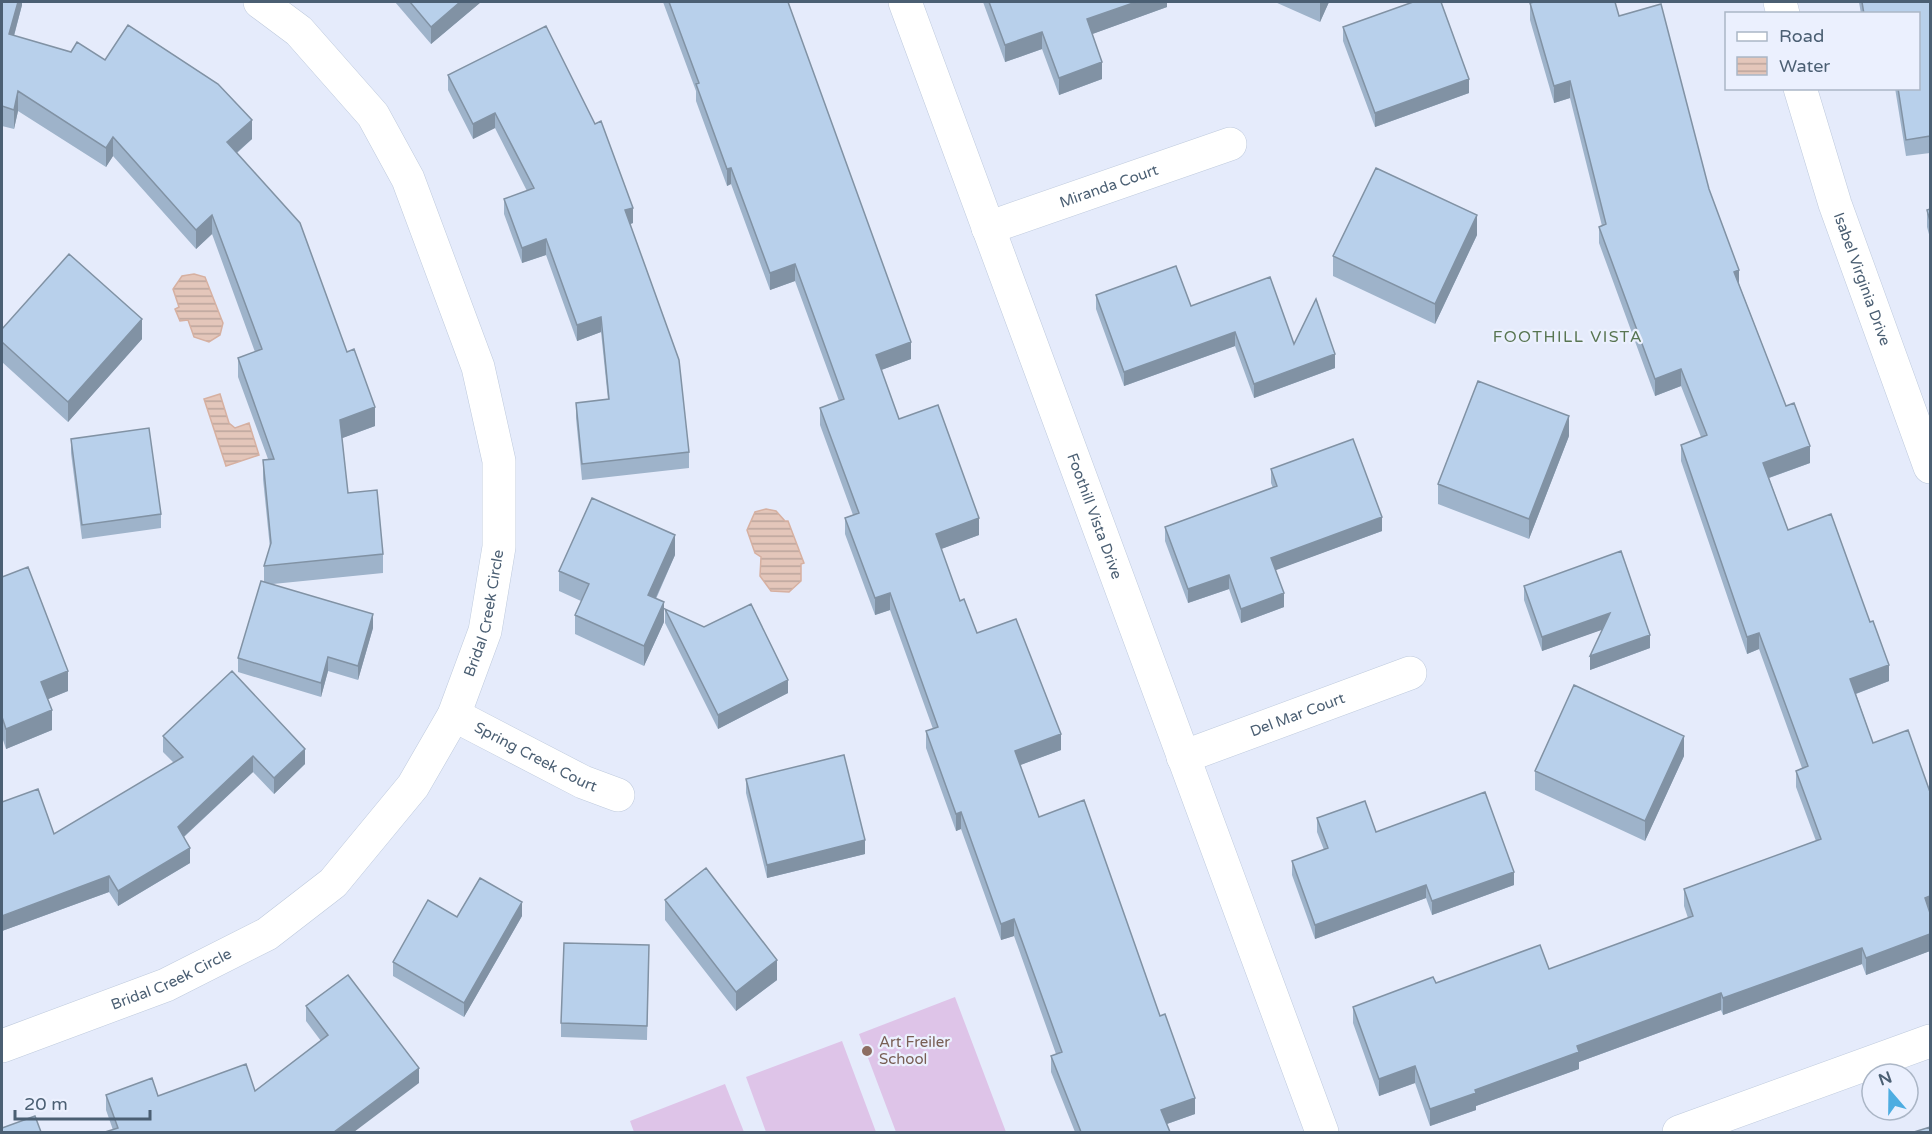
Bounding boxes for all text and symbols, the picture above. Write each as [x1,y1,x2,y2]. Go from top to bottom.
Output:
legend [1725,12,1920,90]
text: Road [1779,25,1824,47]
text: Water [1779,55,1830,77]
street label: Miranda Court [1057,161,1161,211]
street label: Isabel Virginia Drive [1830,210,1894,348]
district label: FOOTHILL VISTA [1493,327,1643,347]
street label: Foothill Vista Drive [1063,451,1126,582]
street label: Bridal Creek Circle [460,548,507,679]
street label: Del Mar Court [1248,689,1348,740]
street label: Spring Creek Court [471,718,600,796]
street label: Bridal Creek Circle [108,944,234,1014]
place label: Art Freiler School [879,1033,950,1068]
marker: Art Freiler School [860,1044,874,1058]
north arrow [1860,1062,1920,1122]
text: N [1876,1067,1895,1090]
scale bar [15,1083,150,1121]
text: 20 m [24,1093,68,1115]

